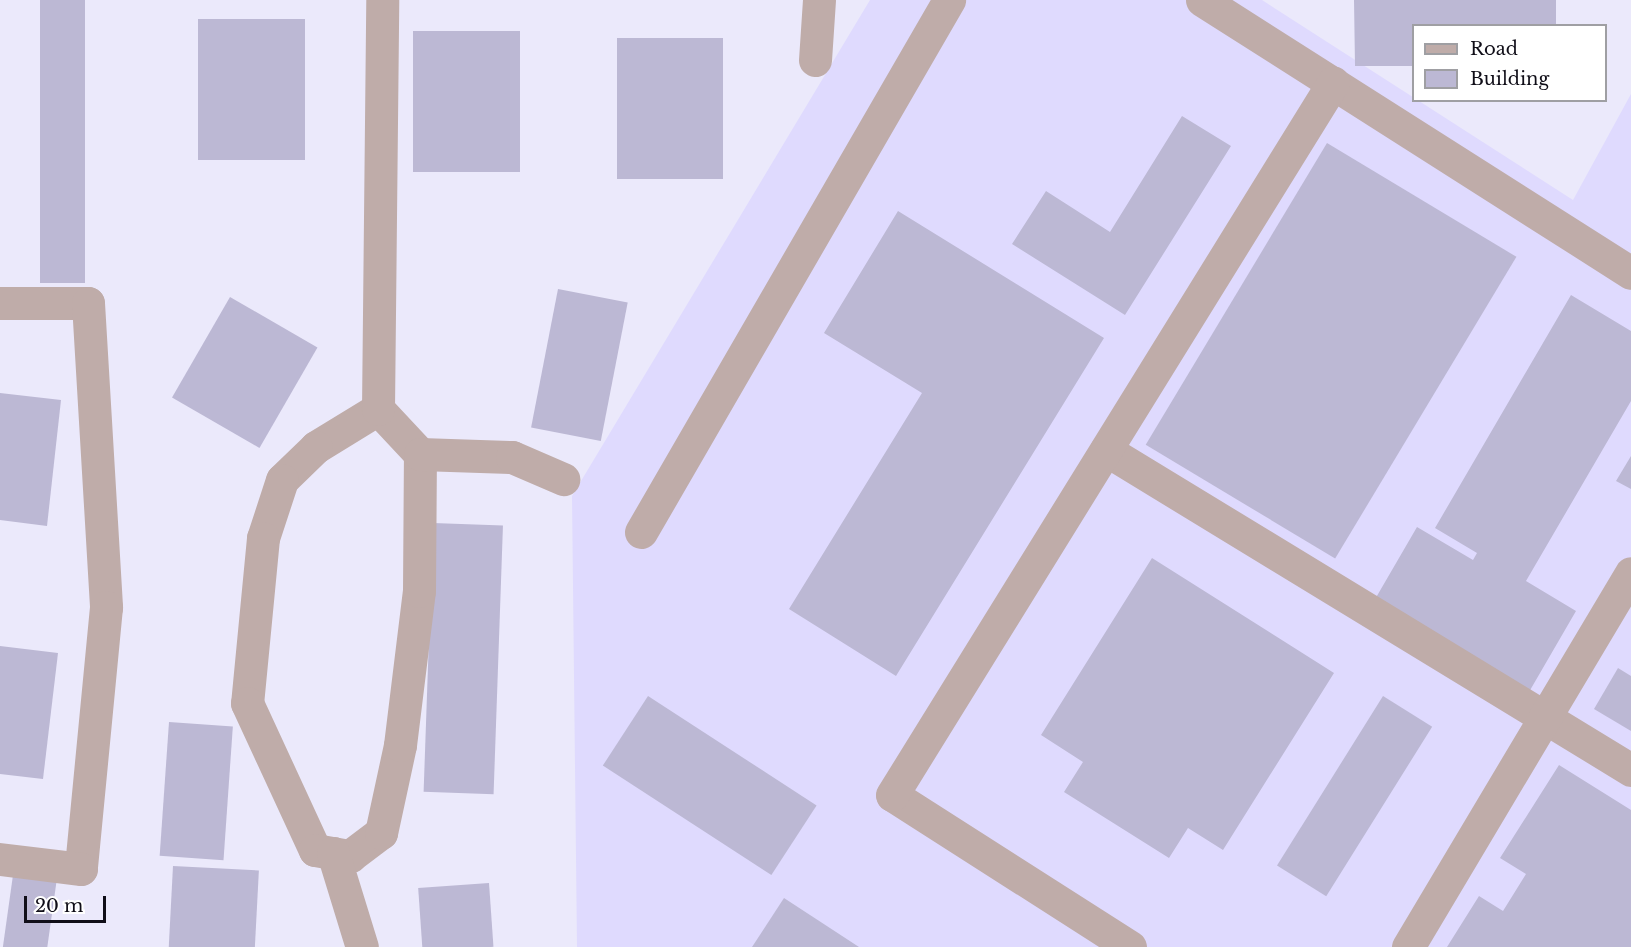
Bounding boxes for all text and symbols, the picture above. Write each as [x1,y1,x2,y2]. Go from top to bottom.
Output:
legend [1412,24,1607,102]
text: Road [1470,38,1518,60]
text: Building [1470,68,1549,90]
scale bar [27,884,110,922]
text: 20 m [35,895,83,917]

